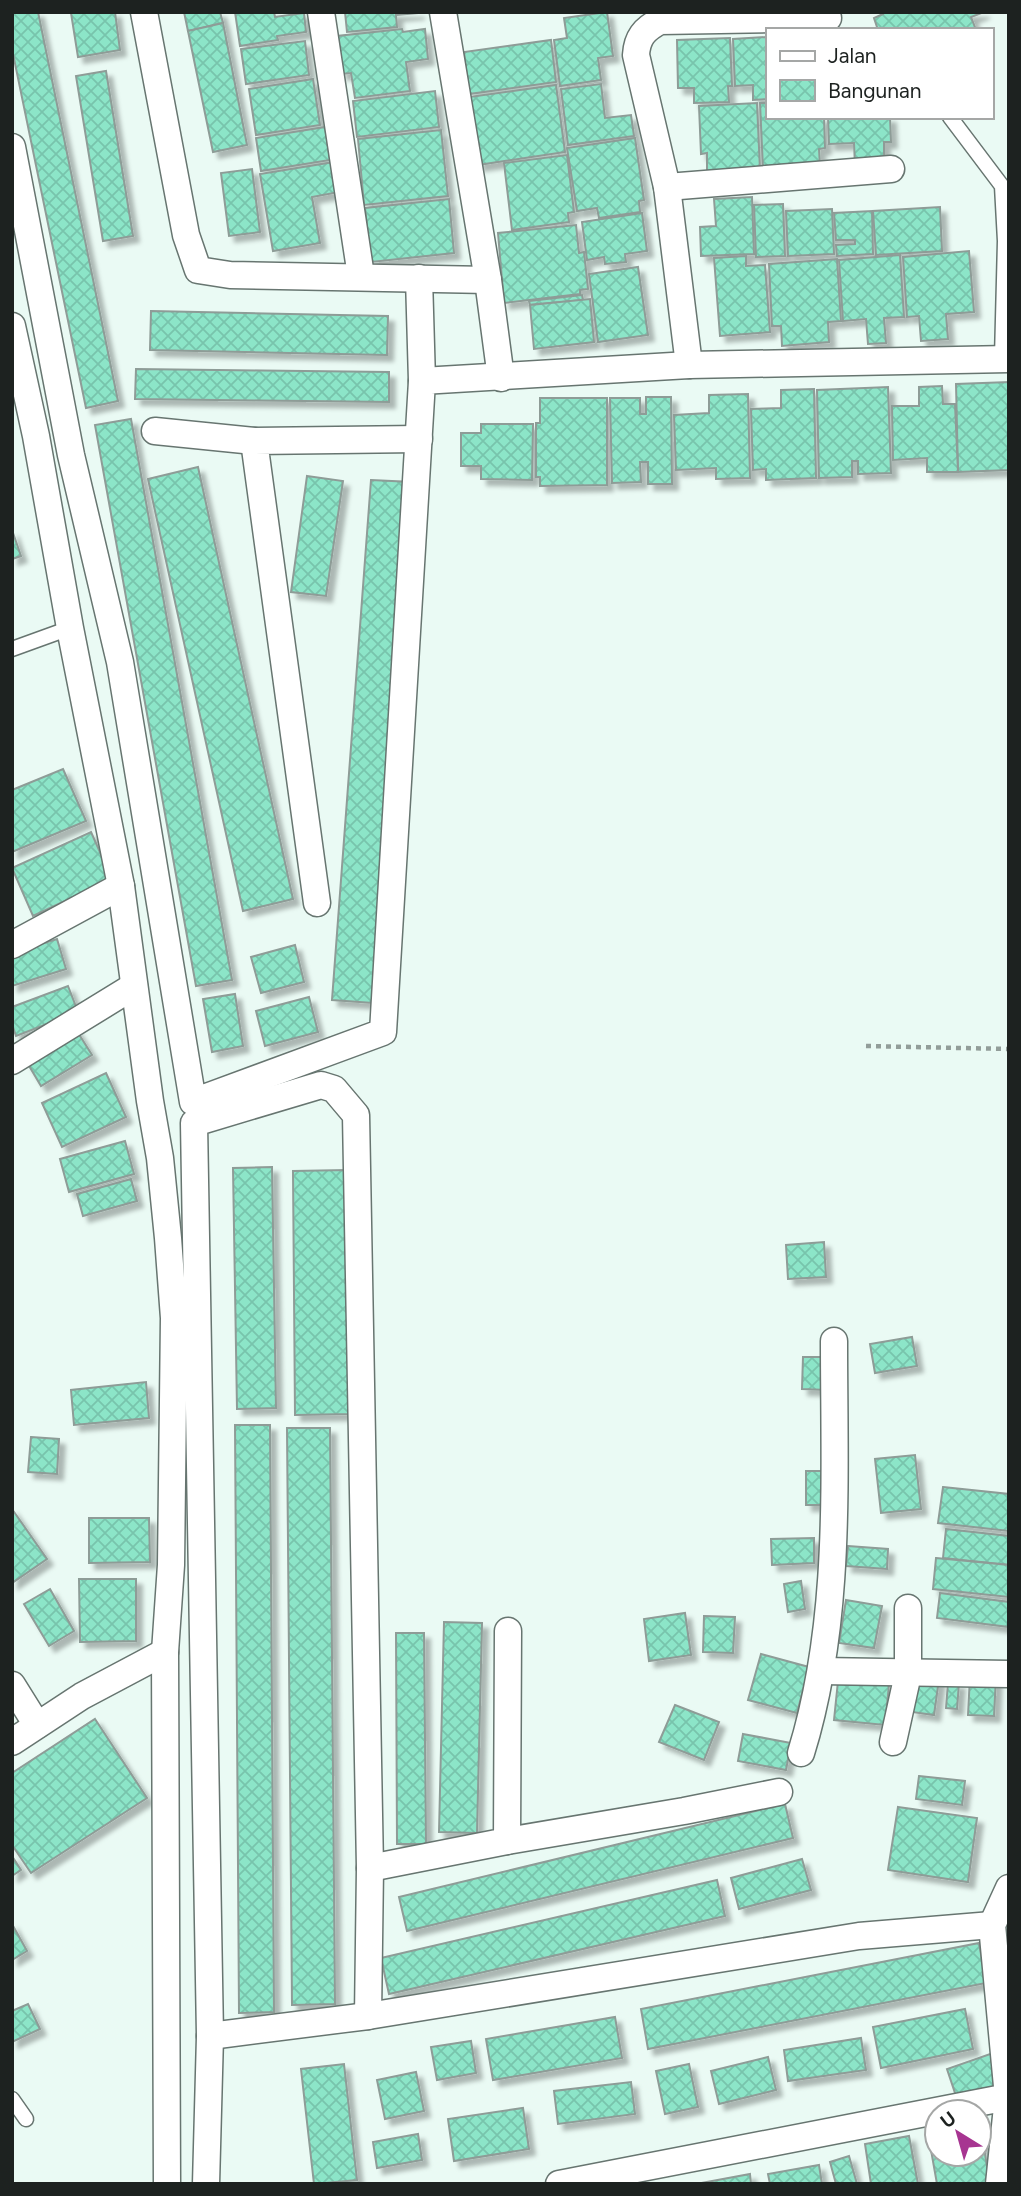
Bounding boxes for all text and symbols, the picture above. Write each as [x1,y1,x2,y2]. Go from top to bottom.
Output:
legend [766,28,993,119]
text: Jalan [828,43,877,68]
text: Bangunan [828,78,921,103]
north arrow [923,2098,993,2168]
text: U [936,2107,960,2133]

